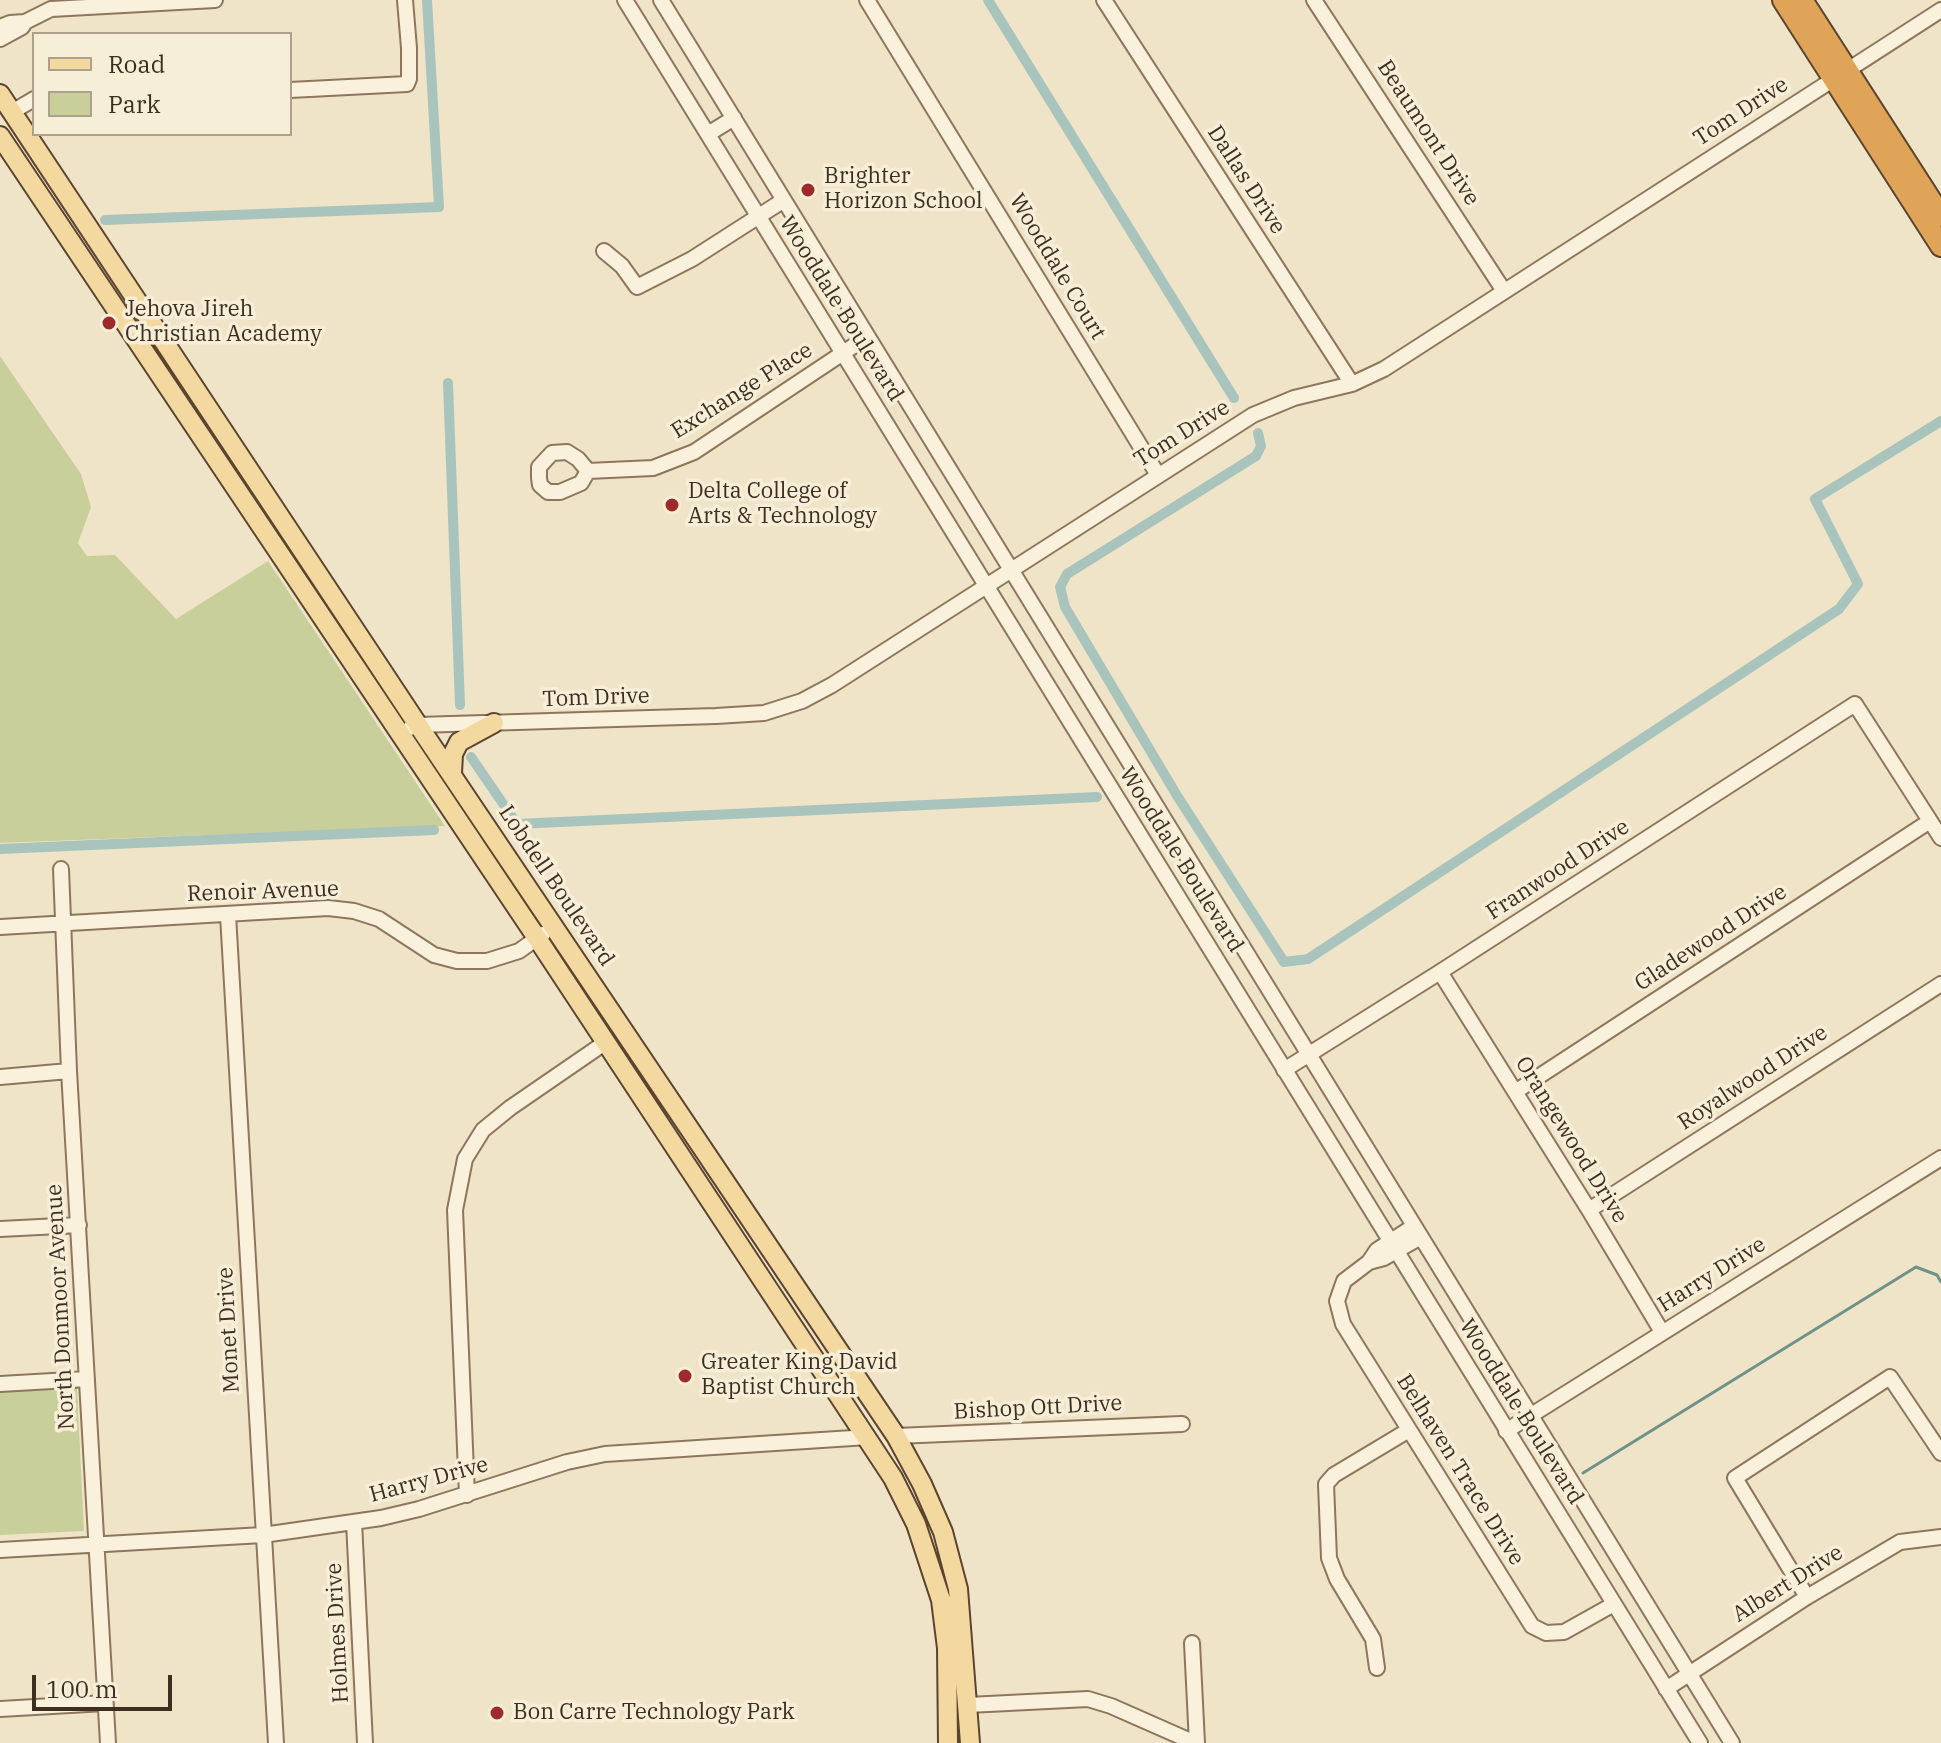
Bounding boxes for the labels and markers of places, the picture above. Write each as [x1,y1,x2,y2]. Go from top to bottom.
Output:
place label: Brighter Horizon School [824,164,983,216]
marker: Brighter Horizon School [799,181,817,199]
place label: Jehova Jireh Christian Academy [125,297,322,348]
marker: Jehova Jireh Christian Academy [100,314,118,332]
place label: Delta College of Arts & Technology [688,479,877,530]
marker: Delta College of Arts & Technology [663,496,681,514]
place label: Greater King David Baptist Church [701,1350,898,1402]
marker: Greater King David Baptist Church [676,1367,694,1385]
place label: Bon Carre Technology Park [513,1700,795,1726]
marker: Bon Carre Technology Park [488,1704,506,1722]

